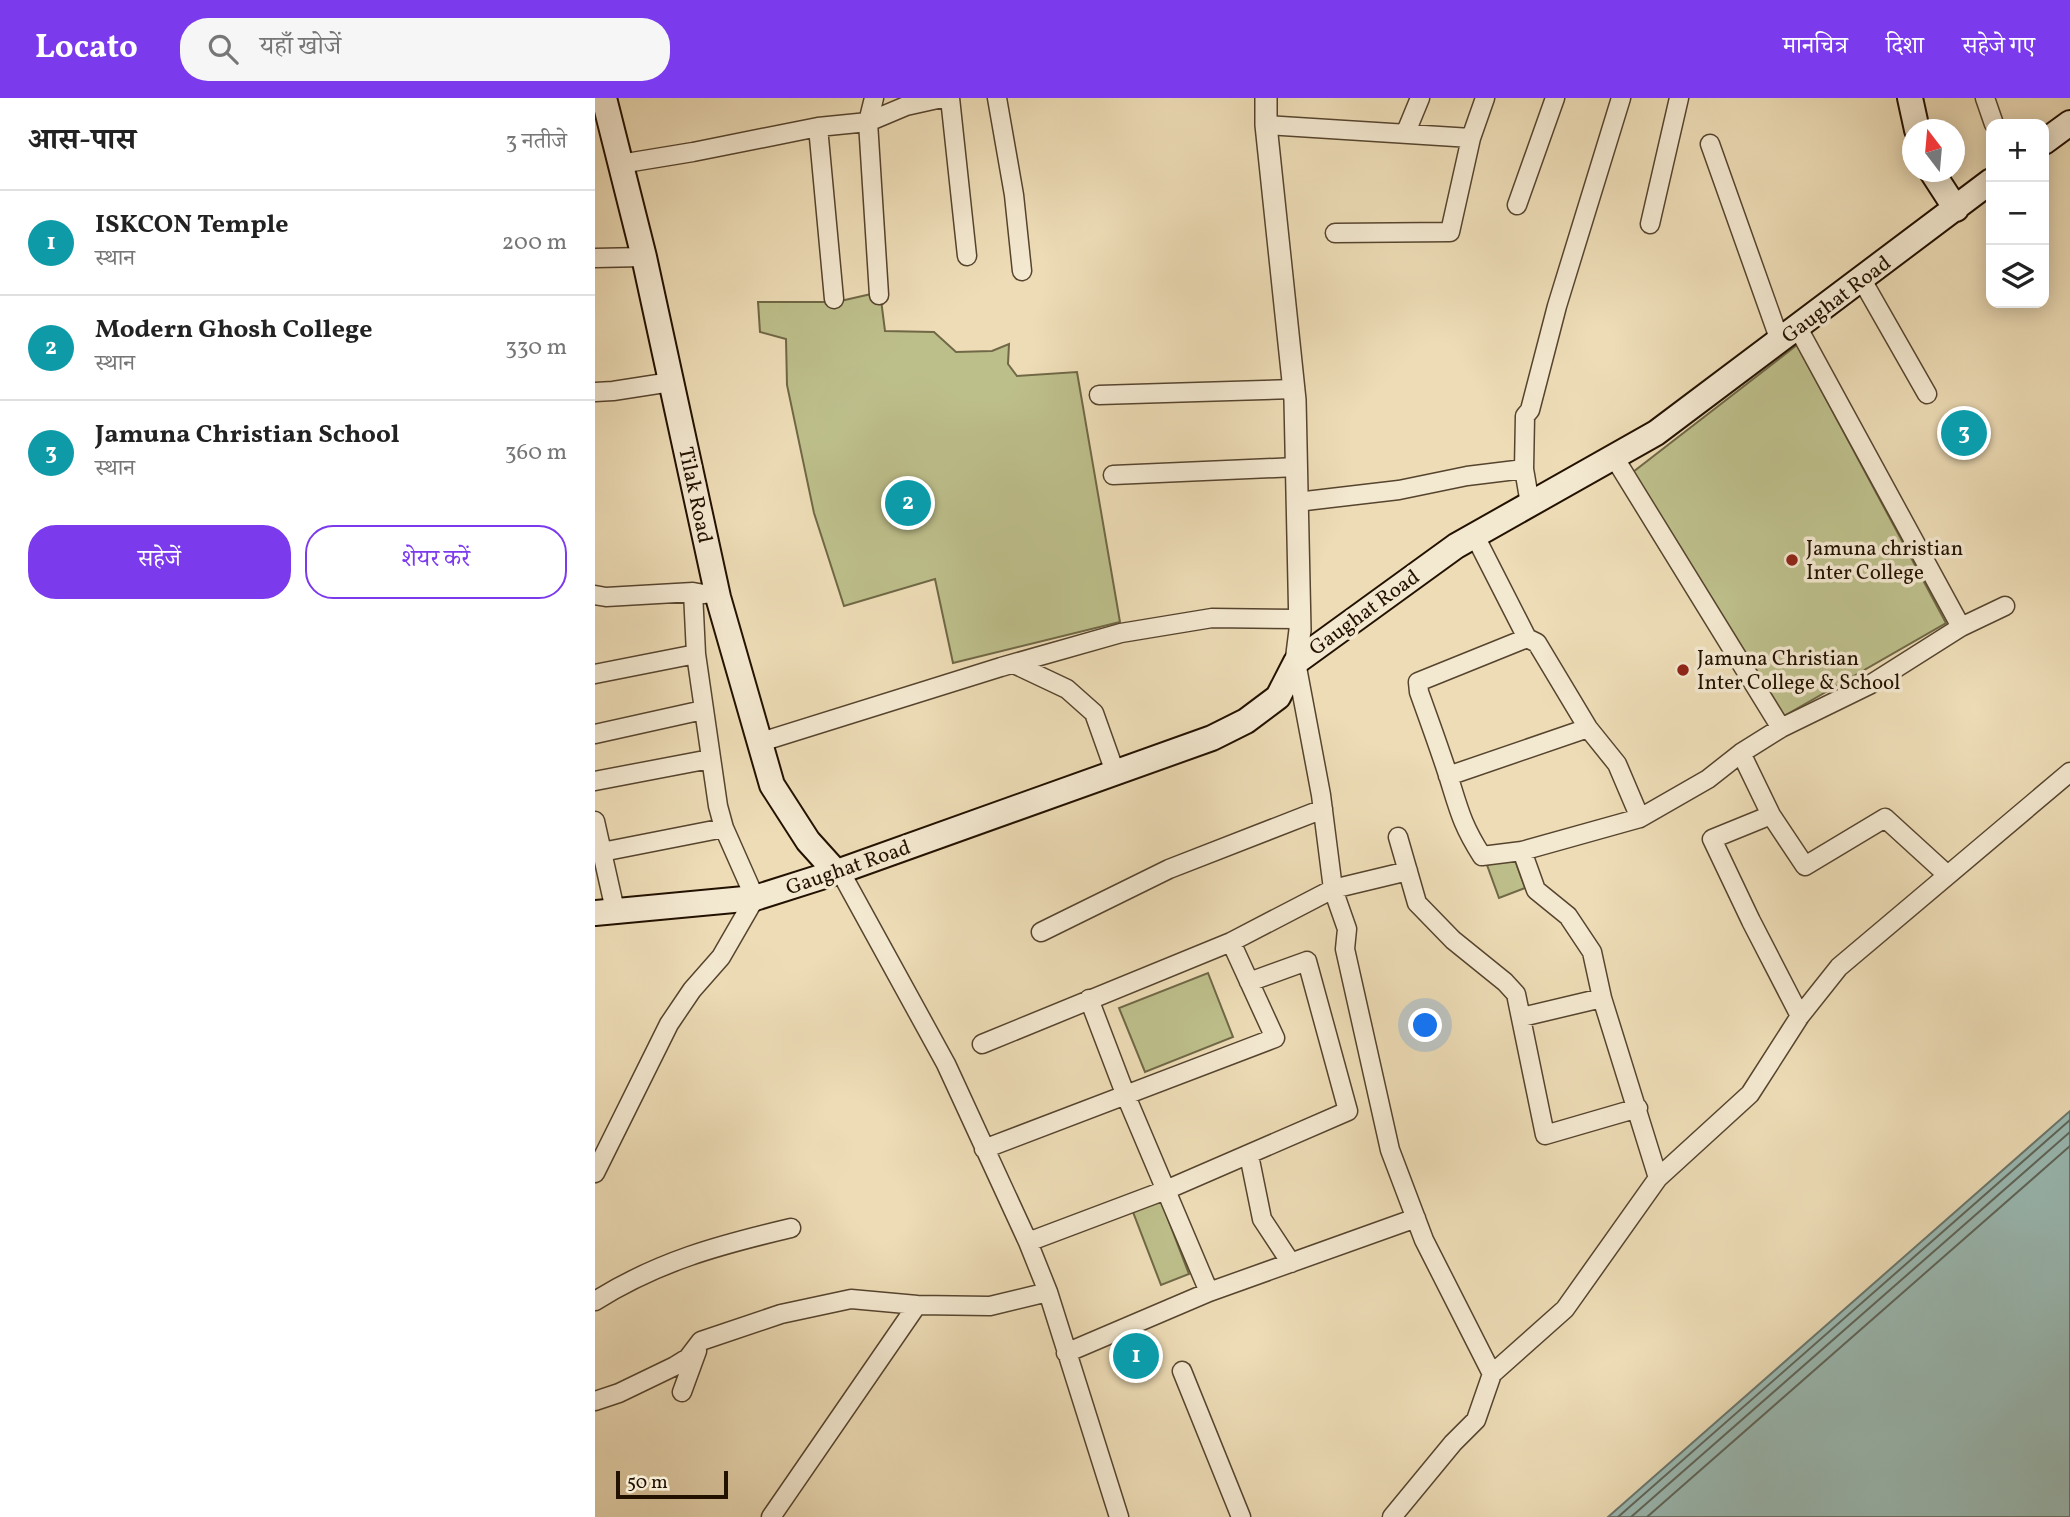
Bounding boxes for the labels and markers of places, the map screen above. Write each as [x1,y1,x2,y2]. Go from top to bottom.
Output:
pin: 3 [1941,407,1987,459]
pin: 2 [885,477,931,529]
place label: Jamuna christian Inter College [1806,535,1963,588]
marker: Jamuna christian Inter College [1784,552,1800,568]
place label: Jamuna Christian Inter College & School [1697,645,1900,698]
marker: Jamuna Christian Inter College & School [1675,662,1691,678]
pin: 1 [1113,1330,1159,1382]

